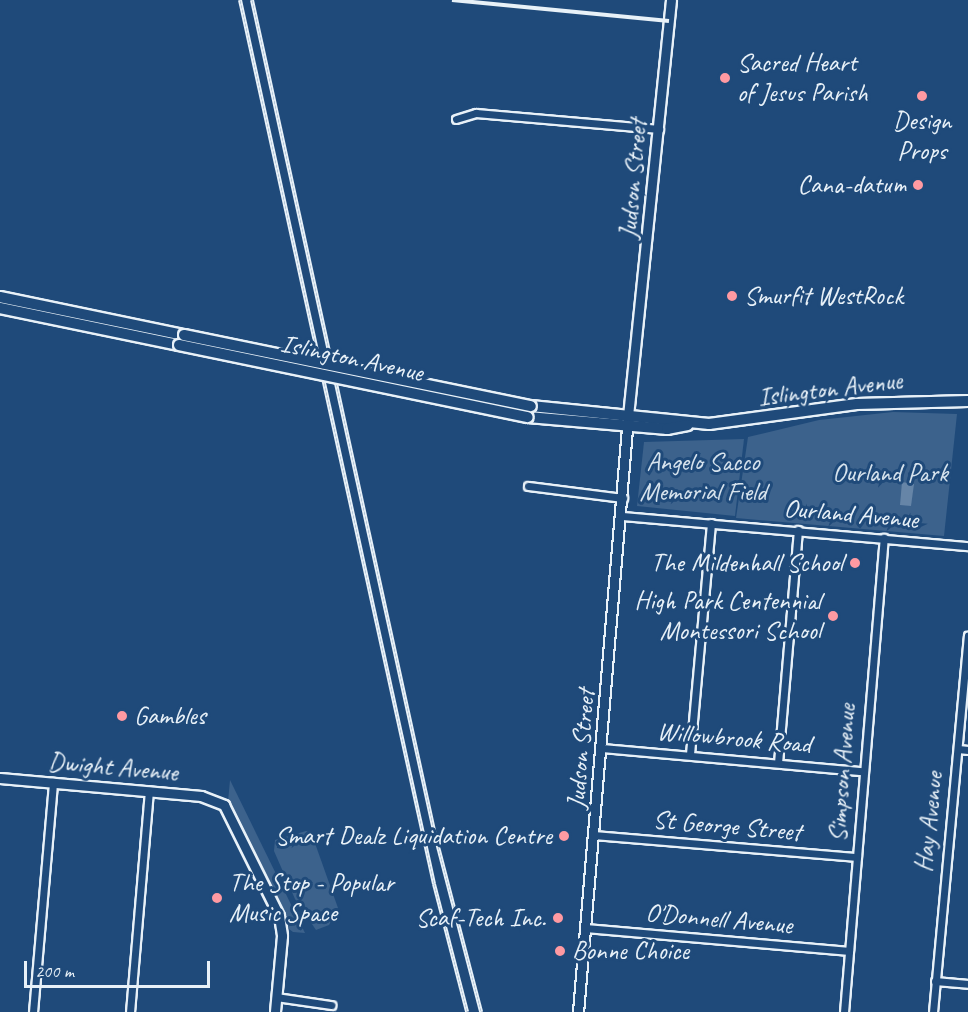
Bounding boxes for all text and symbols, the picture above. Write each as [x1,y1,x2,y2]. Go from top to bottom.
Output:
place label: Sacred Heart of Jesus Parish [737,47,867,108]
marker: Sacred Heart of Jesus Parish [718,71,732,85]
marker: Design Props [915,89,929,103]
place label: Design Props [893,105,951,166]
street label: Judson Street [612,118,654,240]
place label: Cana-datum [797,169,906,201]
marker: Cana-datum [911,178,925,192]
place label: Smurfit WestRock [744,280,903,312]
marker: Smurfit WestRock [725,289,739,303]
street label: Islington Avenue [278,328,426,388]
street label: Islington Avenue [756,365,904,413]
park label: Angelo Sacco Memorial Field [639,446,767,508]
park label: Ourland Park [832,457,948,489]
street label: Ourland Avenue [783,493,919,535]
place label: The Mildenhall School [651,547,843,579]
marker: The Mildenhall School [848,556,862,570]
place label: High Park Centennial Montessori School [633,585,821,646]
marker: High Park Centennial Montessori School [826,609,840,623]
street label: Judson Street [560,688,602,810]
place label: Gambles [134,700,206,732]
street label: Simpson Avenue [822,703,862,843]
marker: Gambles [115,709,129,723]
street label: Willowbrook Road [656,716,812,760]
street label: Dwight Avenue [47,746,179,788]
street label: Hay Avenue [908,770,950,874]
street label: St George Street [652,804,802,848]
place label: Smart Dealz Liquidation Centre [275,820,552,852]
marker: Smart Dealz Liquidation Centre [557,829,571,843]
place label: The Stop - Popular Music Space [229,867,394,928]
marker: The Stop - Popular Music Space [210,891,224,905]
street label: O'Donnell Avenue [644,897,794,941]
place label: Scaf-Tech Inc. [416,902,546,934]
marker: Scaf-Tech Inc. [551,911,565,925]
place label: Bonne Choice [572,935,689,967]
marker: Bonne Choice [553,944,567,958]
scale bar [27,949,213,987]
text: 200 m [35,960,74,982]

